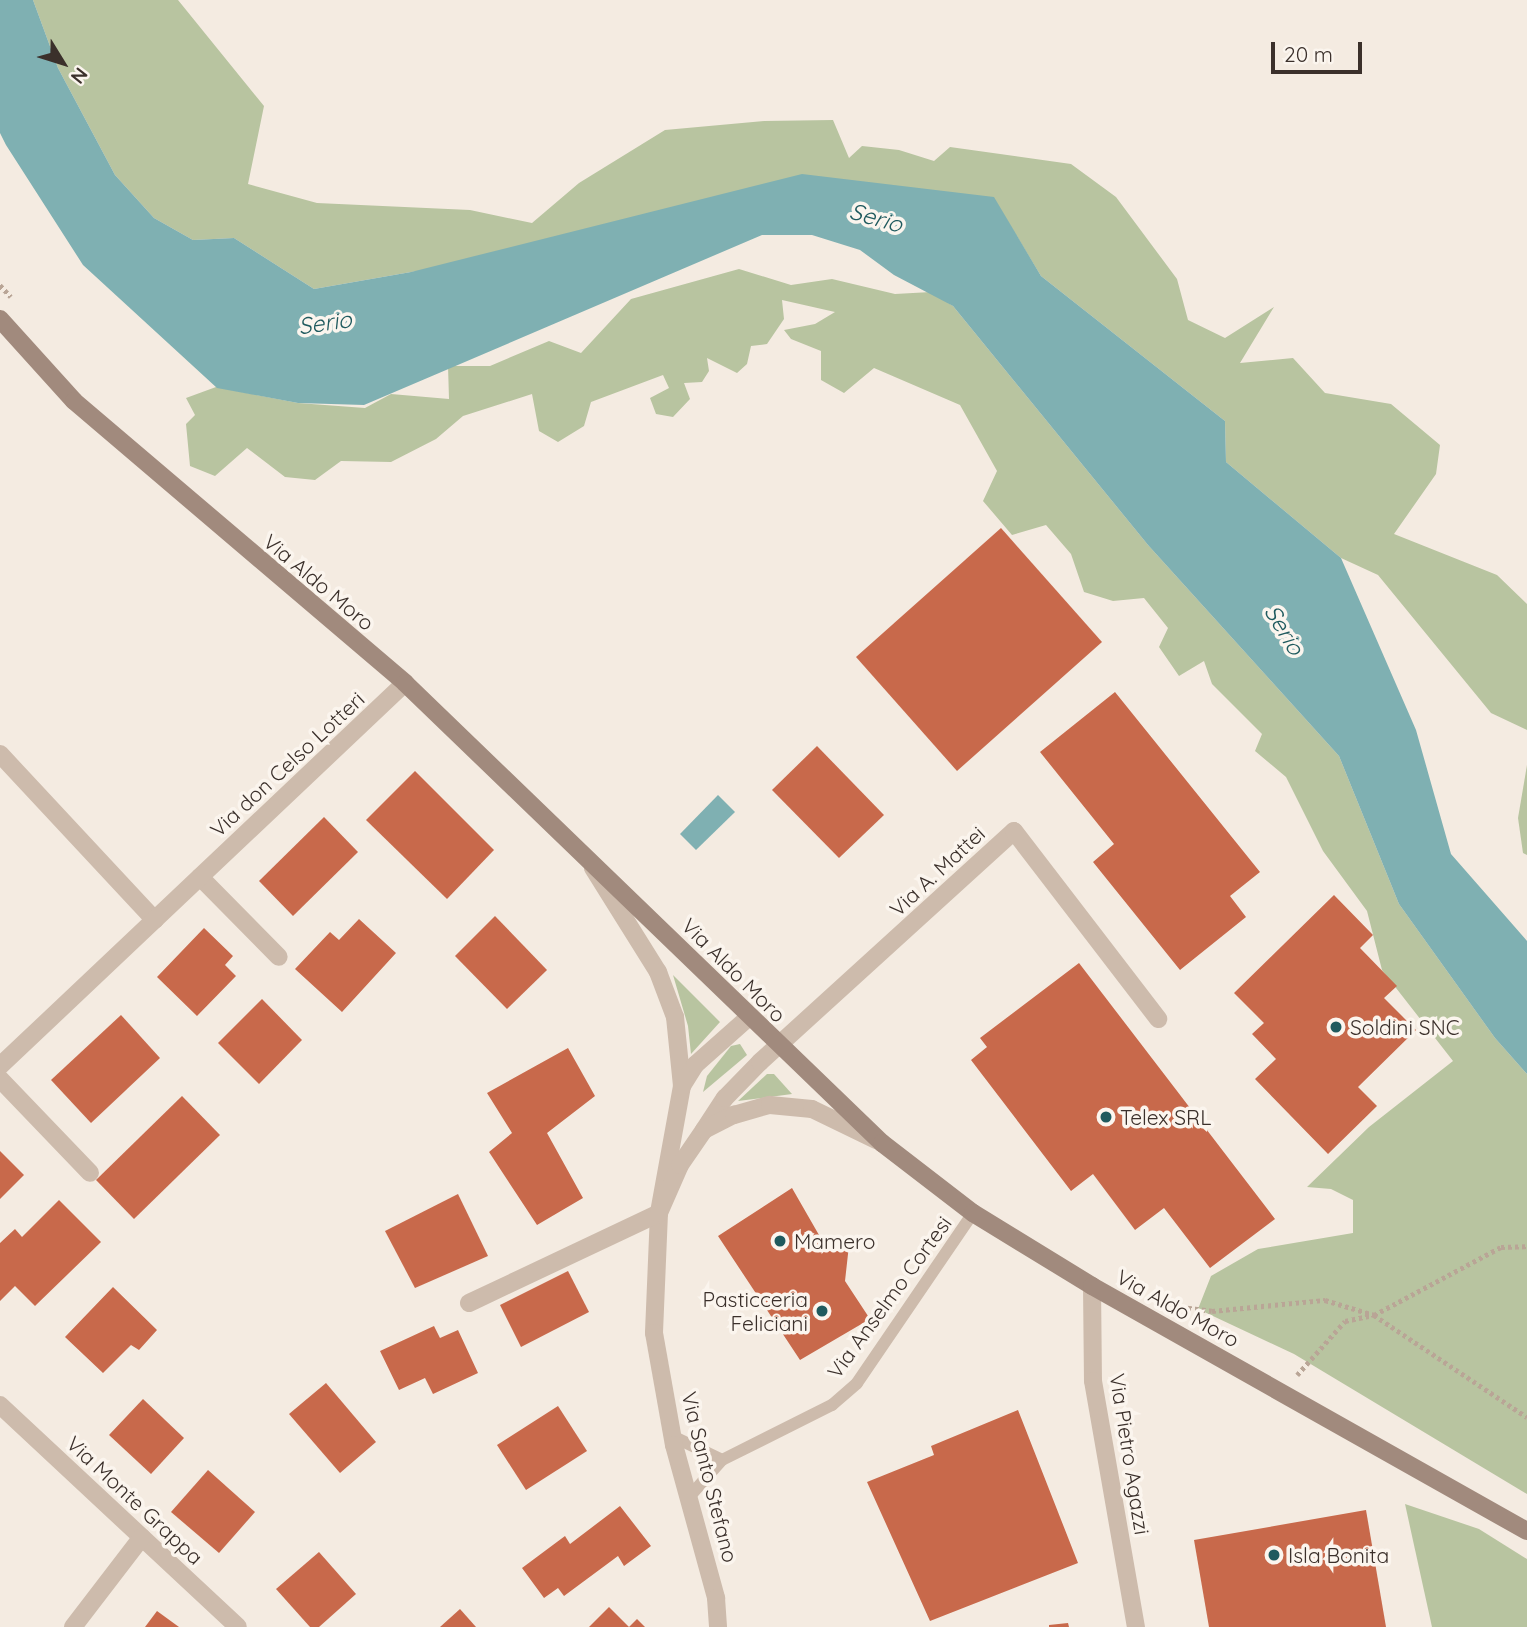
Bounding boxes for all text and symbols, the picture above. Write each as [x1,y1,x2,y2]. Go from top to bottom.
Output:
north arrow [28,28,98,98]
scale bar [1275,28,1366,72]
text: 20 m [1284,41,1333,67]
text: N [66,63,93,89]
water label: Serio [846,197,906,239]
water label: Serio [297,306,353,340]
street label: Via Aldo Moro [259,528,379,636]
water label: Serio [1258,600,1310,660]
street label: Via don Celso Lotteri [205,686,369,842]
street label: Via A. Mattei [884,821,990,921]
street label: Via Aldo Moro [677,913,791,1027]
place label: Soldini SNC [1350,1014,1459,1040]
marker: Soldini SNC [1328,1019,1344,1035]
place label: Telex SRL [1120,1104,1211,1130]
marker: Telex SRL [1098,1109,1114,1125]
street label: Via Anselmo Cortesi [822,1211,956,1383]
place label: Mamero [794,1228,875,1254]
marker: Mamero [772,1233,788,1249]
street label: Via Aldo Moro [1112,1264,1244,1352]
place label: Pasticceria Feliciani [702,1286,808,1336]
marker: Pasticceria Feliciani [814,1303,830,1319]
street label: Via Pietro Agazzi [1105,1372,1155,1536]
street label: Via Santo Stefano [677,1389,743,1565]
street label: Via Monte Grappa [62,1430,208,1570]
place label: Isla Bonita [1288,1542,1389,1568]
marker: Isla Bonita [1266,1547,1282,1563]

